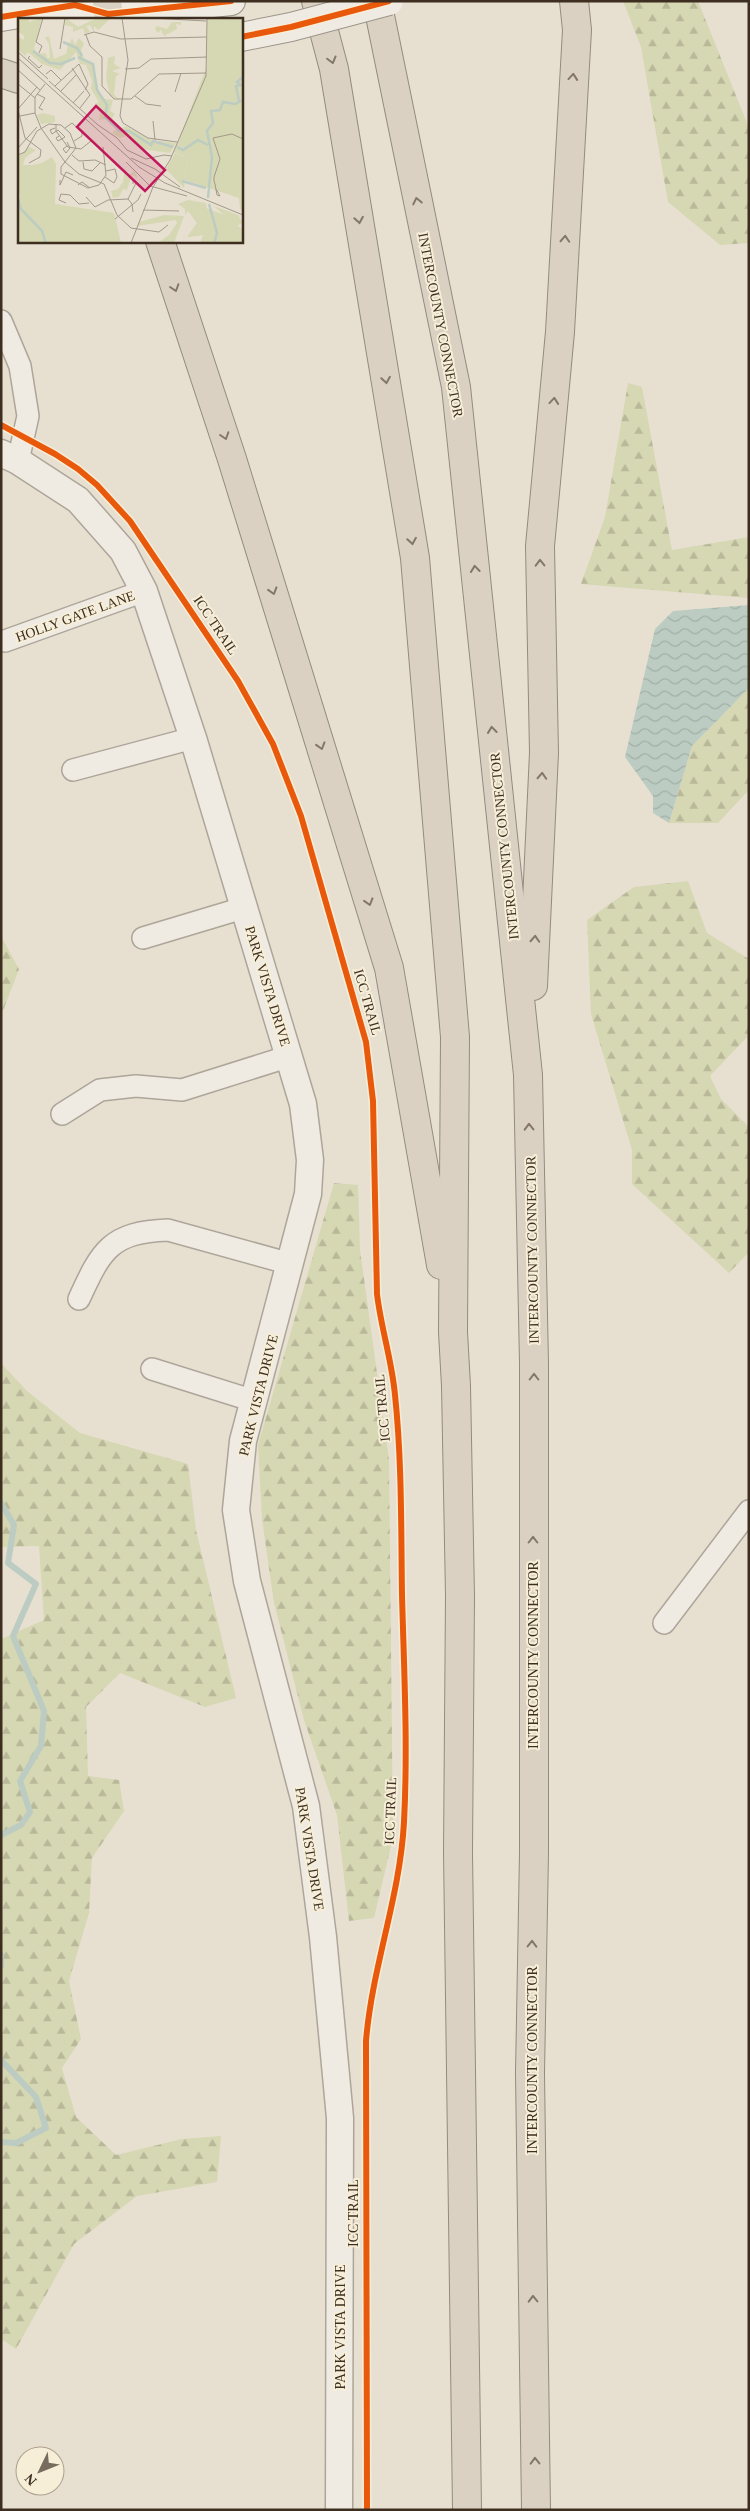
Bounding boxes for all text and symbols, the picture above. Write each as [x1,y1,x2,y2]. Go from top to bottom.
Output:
inset map [18,18,242,242]
one-way arrow [326,55,337,64]
one-way arrow [568,72,579,80]
one-way arrow [413,197,423,206]
one-way arrow [354,216,364,224]
street label: INTERCOUNTY CONNECTOR [415,231,466,419]
one-way arrow [559,235,570,243]
one-way arrow [170,283,180,291]
one-way arrow [380,376,390,385]
one-way arrow [548,397,559,405]
one-way arrow [219,431,229,440]
one-way arrow [406,537,417,545]
one-way arrow [535,559,546,567]
one-way arrow [470,564,481,572]
one-way arrow [267,586,277,595]
street label: HOLLY GATE LANE [14,588,137,645]
street label: ICC TRAIL [190,593,241,658]
one-way arrow [487,726,498,734]
one-way arrow [315,742,325,750]
street label: INTERCOUNTY CONNECTOR [487,751,522,940]
one-way arrow [537,772,548,780]
one-way arrow [363,897,373,905]
street label: PARK VISTA DRIVE [242,924,293,1048]
one-way arrow [529,934,540,942]
street label: ICC TRAIL [351,967,384,1037]
one-way arrow [524,1123,535,1131]
street label: INTERCOUNTY CONNECTOR [523,1155,542,1344]
street label: PARK VISTA DRIVE [236,1333,281,1458]
one-way arrow [529,1373,539,1381]
street label: ICC TRAIL [372,1374,393,1442]
one-way arrow [528,1536,538,1544]
street label: INTERCOUNTY CONNECTOR [526,1560,541,1749]
street label: ICC TRAIL [382,1777,399,1845]
street label: PARK VISTA DRIVE [292,1786,327,1912]
one-way arrow [527,1939,537,1947]
street label: INTERCOUNTY CONNECTOR [525,1965,540,2154]
street label: ICC TRAIL [346,2179,361,2247]
street label: PARK VISTA DRIVE [333,2265,348,2389]
one-way arrow [528,2294,538,2302]
north arrow [15,2446,65,2496]
one-way arrow [530,2457,540,2464]
text: N [22,2471,40,2488]

